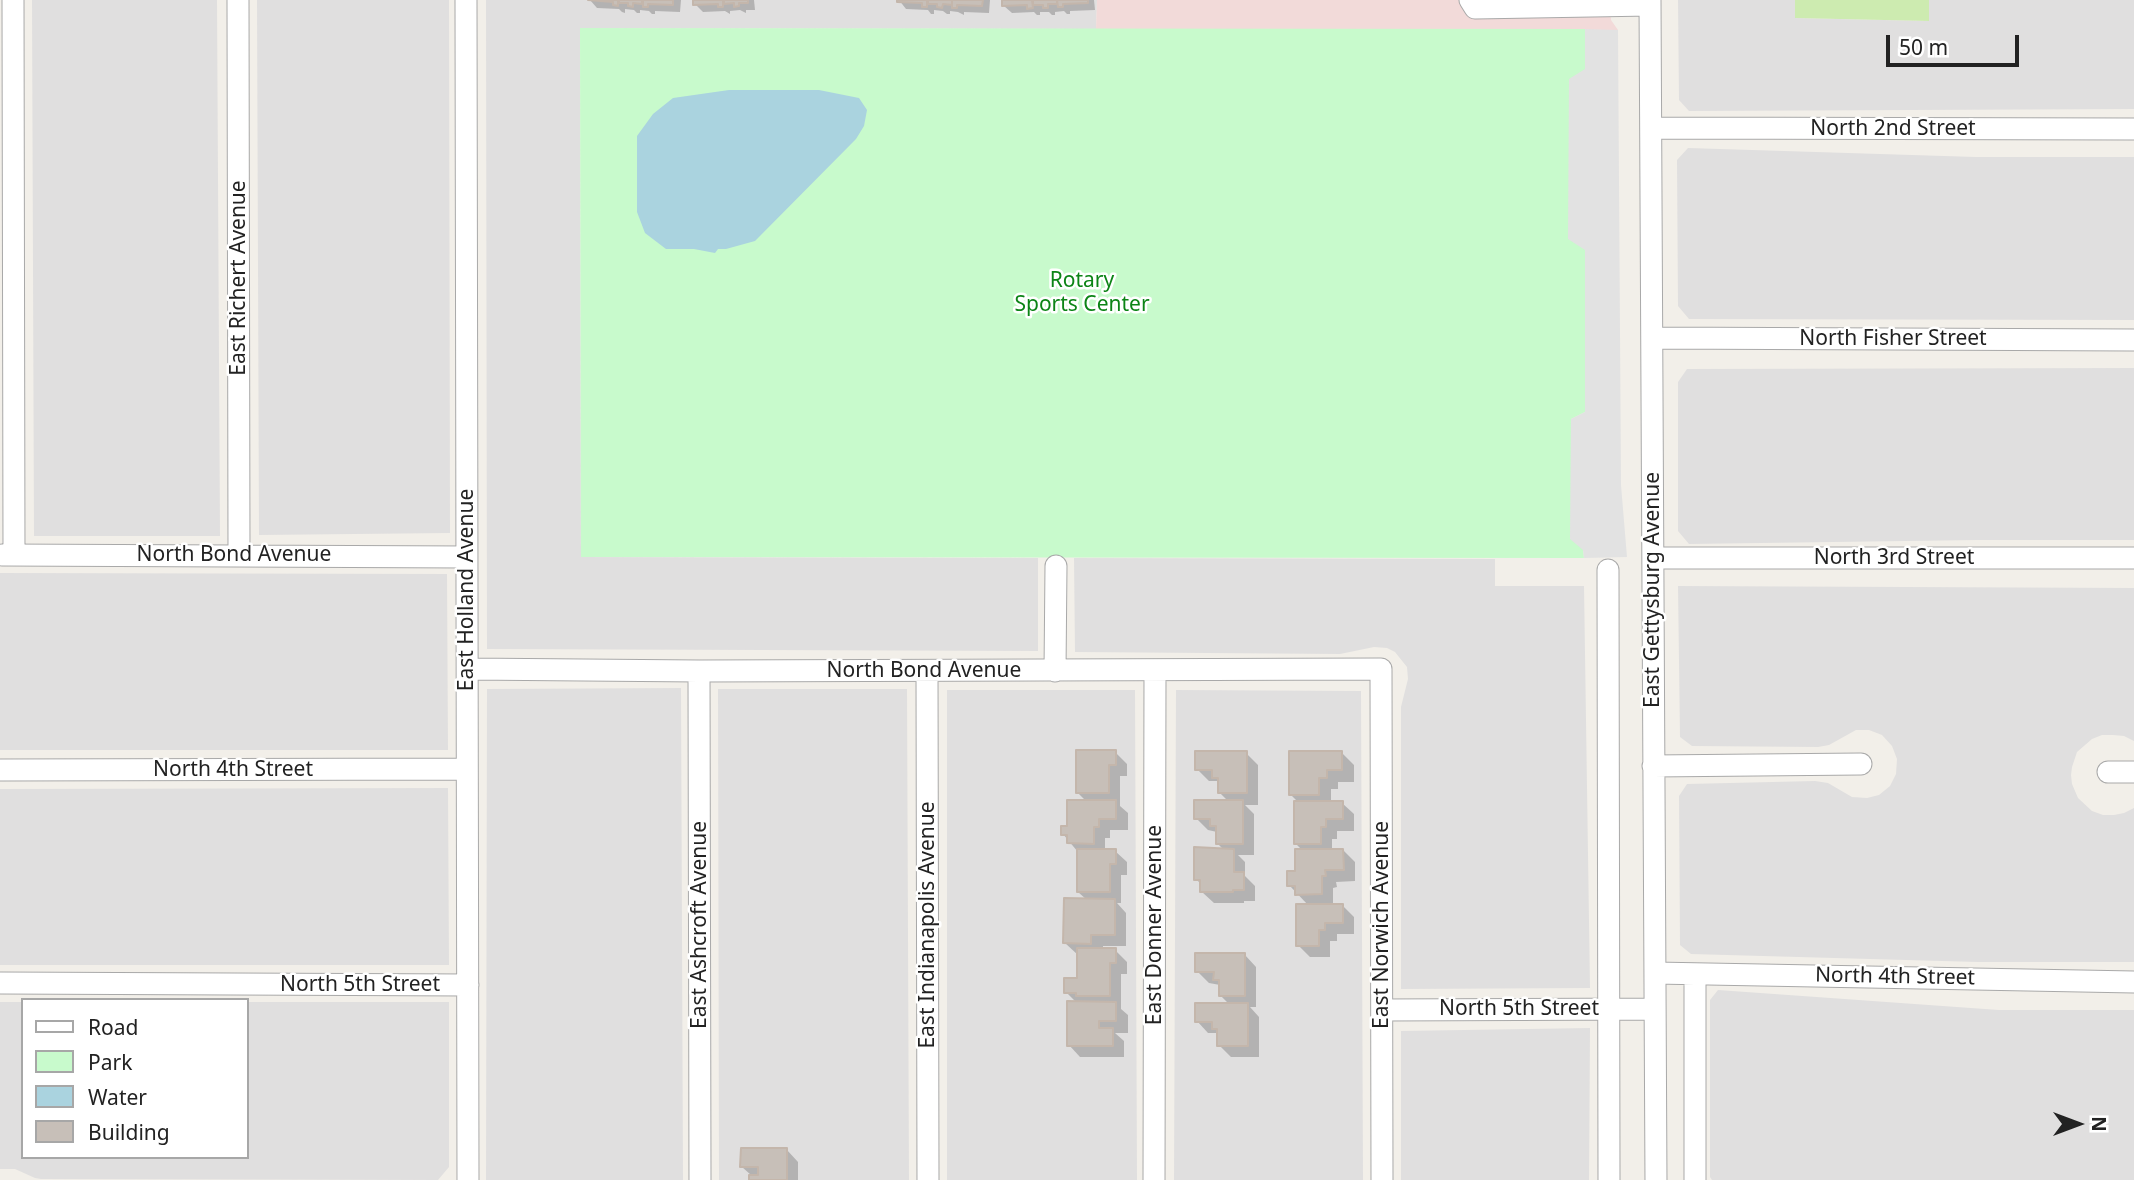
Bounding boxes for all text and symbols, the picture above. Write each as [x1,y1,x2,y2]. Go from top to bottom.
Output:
scale bar [1889,21,2022,65]
text: 50 m [1899,33,1948,61]
street label: North 2nd Street [1810,116,1976,142]
street label: East Richert Avenue [226,180,252,376]
park label: Rotary Sports Center [1014,268,1150,318]
street label: North Fisher Street [1799,326,1987,352]
street label: East Gettysburg Avenue [1640,472,1666,708]
street label: East Holland Avenue [454,489,480,691]
street label: North Bond Avenue [137,542,331,568]
street label: North 3rd Street [1814,545,1974,571]
street label: North Bond Avenue [827,658,1021,684]
street label: North 4th Street [153,757,313,783]
street label: East Indianapolis Avenue [915,801,941,1049]
street label: East Ashcroft Avenue [687,821,713,1029]
street label: East Norwich Avenue [1369,821,1395,1029]
street label: East Donner Avenue [1142,825,1168,1025]
street label: North 4th Street [1815,963,1975,991]
street label: North 5th Street [280,972,440,998]
street label: North 5th Street [1439,996,1599,1022]
legend [21,998,248,1159]
text: Road [88,1013,138,1041]
text: Park [88,1048,132,1076]
text: Water [88,1083,147,1111]
north arrow [2043,1089,2113,1159]
text: N [2086,1116,2112,1132]
text: Building [88,1118,170,1146]

